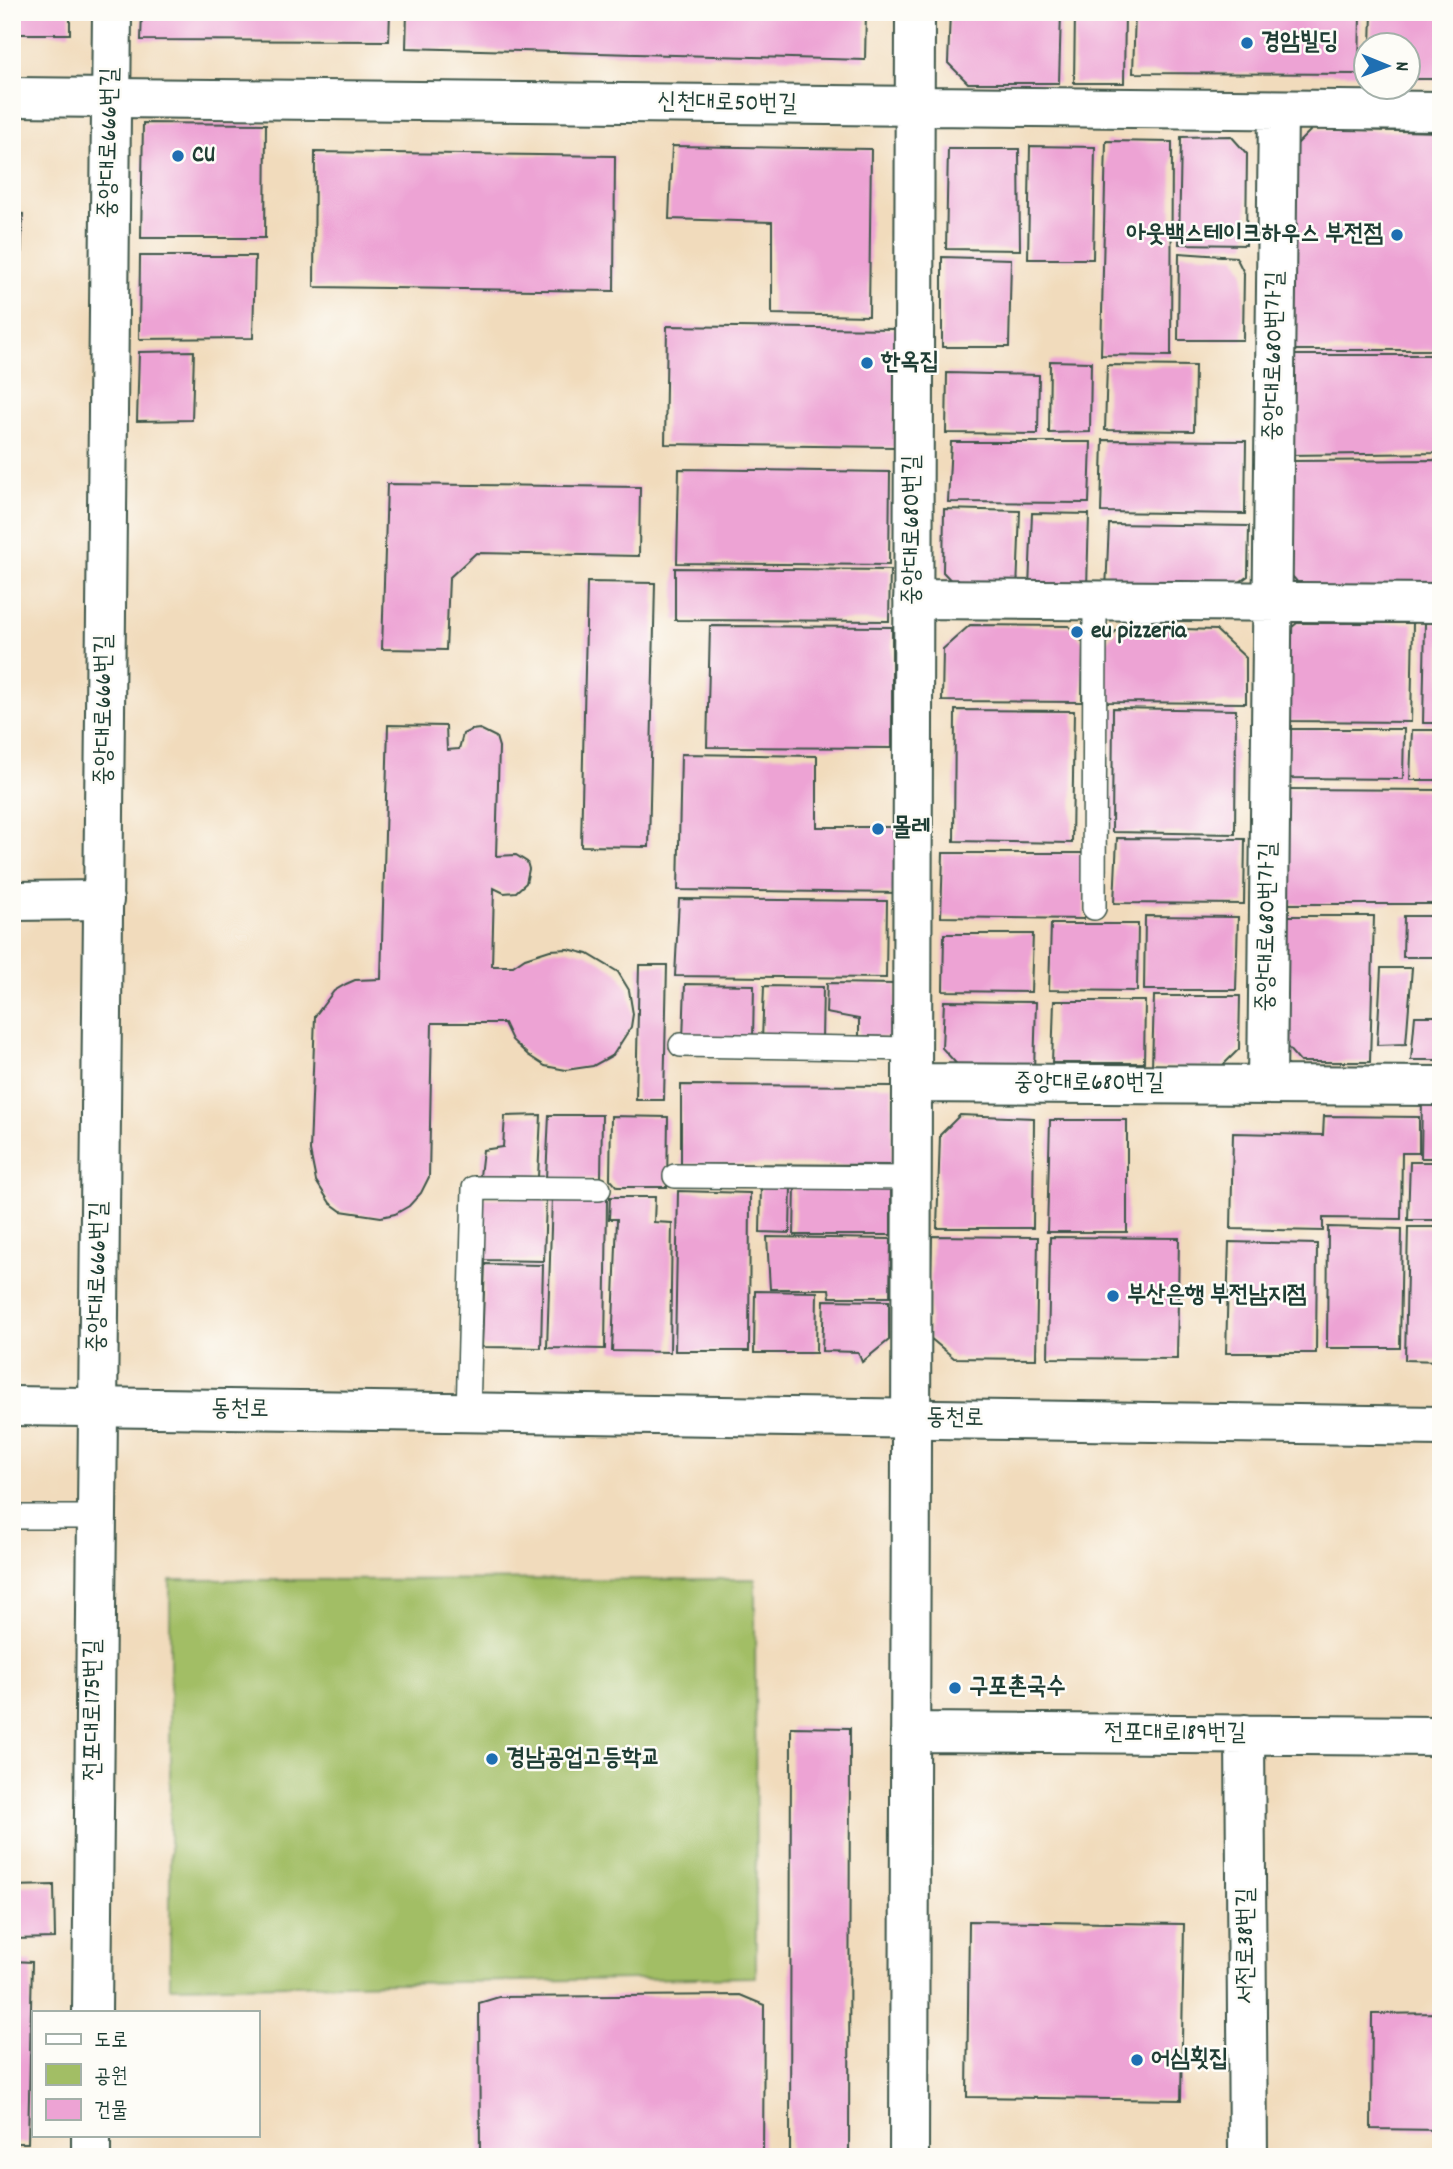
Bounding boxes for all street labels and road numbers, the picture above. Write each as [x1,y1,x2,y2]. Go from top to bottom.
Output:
street label: 중앙대로666번길 [92,67,128,219]
street label: 신천대로50번길 [657,86,797,122]
street label: 중앙대로680번가길 [1257,271,1293,441]
street label: 중앙대로680번길 [896,455,930,605]
street label: 중앙대로666번길 [88,634,122,786]
street label: 중앙대로680번가길 [1250,842,1286,1012]
street label: 중앙대로680번길 [1014,1067,1164,1101]
street label: 중앙대로666번길 [81,1201,117,1353]
street label: 동천로 [211,1392,269,1428]
street label: 동천로 [926,1401,984,1437]
street label: 전포대로175번길 [77,1639,111,1781]
street label: 전포대로189번길 [1104,1717,1246,1751]
street label: 서전로38번길 [1230,1888,1264,2004]

